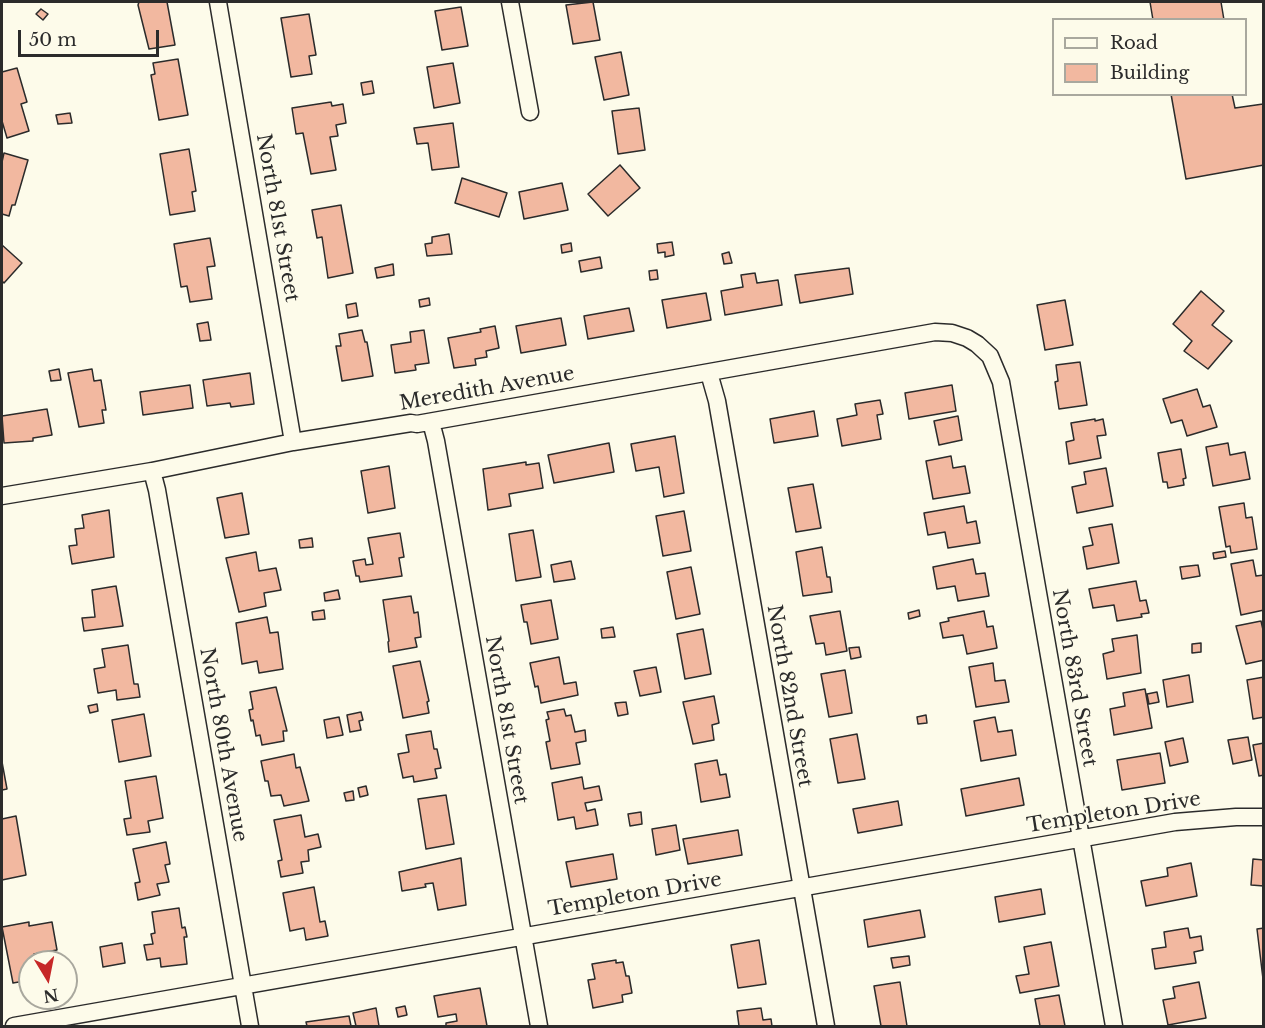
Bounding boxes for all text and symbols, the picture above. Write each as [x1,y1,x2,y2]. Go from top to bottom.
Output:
scale bar [21,18,162,56]
legend [1052,18,1247,96]
text: 50 m [29,29,77,51]
text: Road [1110,32,1158,54]
text: Building [1110,62,1189,84]
street label: North 81st Street [250,132,304,304]
street label: Meredith Avenue [398,362,576,416]
street label: North 83rd Street [1047,587,1101,769]
street label: North 82nd Street [761,603,817,789]
street label: North 81st Street [479,634,533,806]
street label: North 80th Avenue [194,646,252,844]
street label: Templeton Drive [1025,787,1203,839]
street label: Templeton Drive [546,868,724,922]
north arrow [18,950,78,1010]
text: N [42,985,60,1007]

